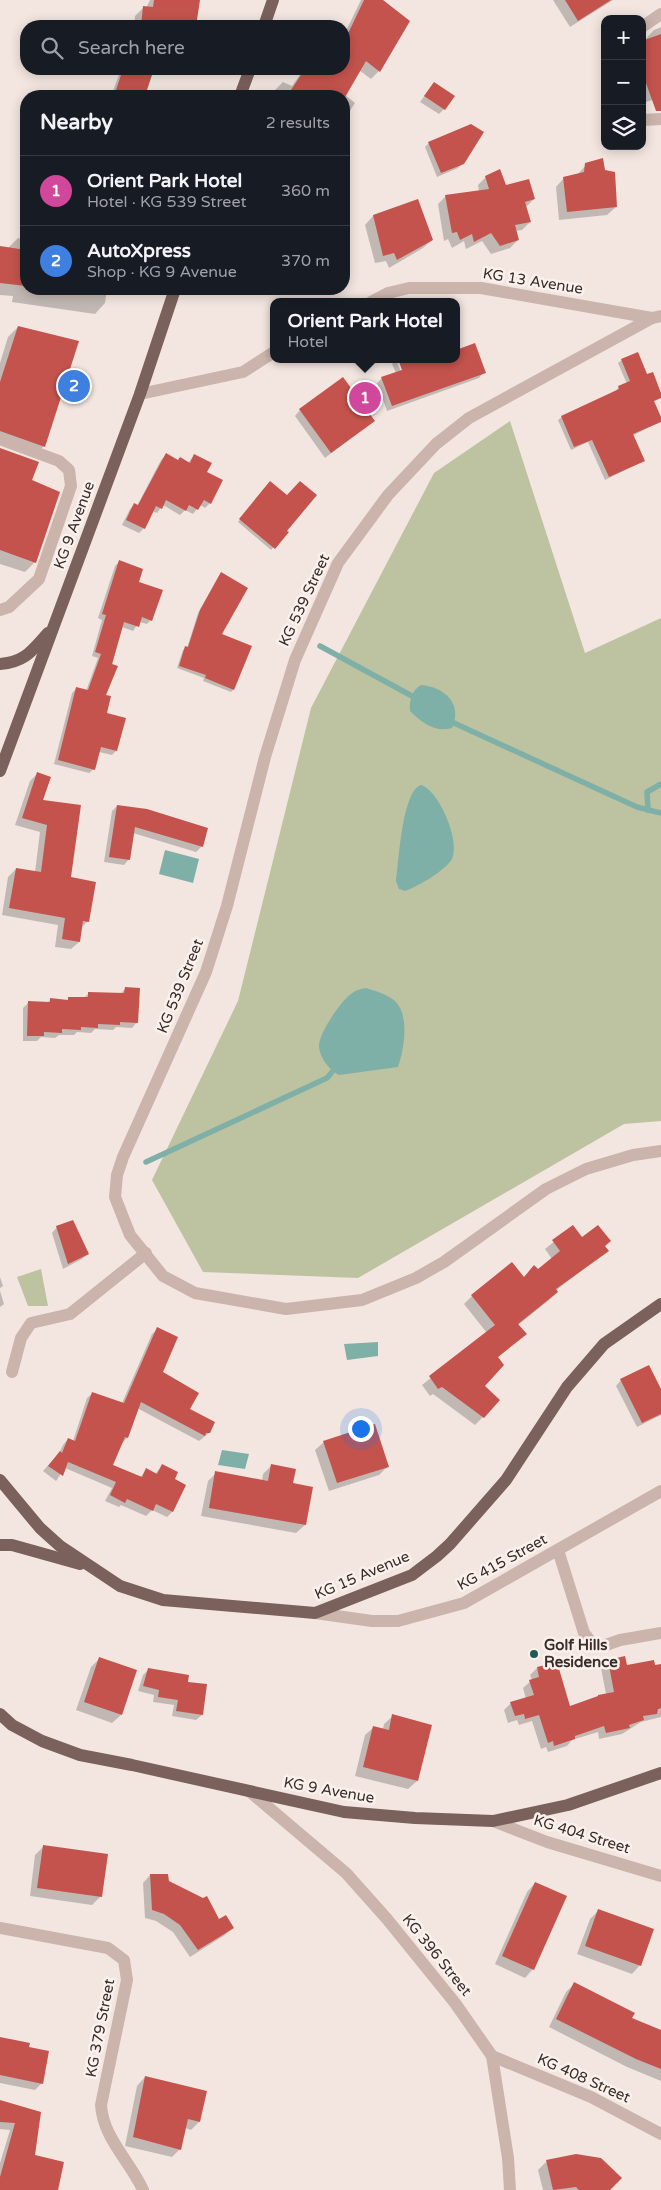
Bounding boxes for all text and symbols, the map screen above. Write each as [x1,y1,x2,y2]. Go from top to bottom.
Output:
map controls [601,15,646,150]
button: + [601,15,646,60]
search box [20,20,350,75]
icon: search [38,34,66,62]
text: Search here [78,37,185,59]
button: − [601,60,646,105]
button: layers [601,105,646,150]
text: Nearby [40,110,113,135]
text: 2 results [266,113,330,133]
text: Orient Park Hotel [87,170,242,192]
text: 1 [51,181,61,201]
text: 360 m [281,181,330,201]
text: Hotel · KG 539 Street [87,192,247,212]
text: AutoXpress [87,240,191,262]
text: 2 [51,251,61,271]
text: 370 m [281,251,330,271]
text: Shop · KG 9 Avenue [87,262,237,282]
street label: KG 13 Avenue [482,264,584,298]
popup [270,298,460,363]
text: Orient Park Hotel [287,310,443,332]
text: Hotel [287,332,328,352]
pin: 2 [58,367,90,405]
pin: 1 [349,379,381,417]
street label: KG 9 Avenue [50,479,98,571]
street label: KG 539 Street [275,551,333,649]
street label: KG 539 Street [153,936,207,1036]
your location [348,1416,374,1442]
street label: KG 415 Street [454,1530,550,1594]
street label: KG 15 Avenue [312,1547,412,1603]
place label: Golf Hills Residence [544,1636,618,1671]
marker: Golf Hills Residence [528,1648,540,1660]
street label: KG 9 Avenue [282,1773,376,1807]
street label: KG 404 Street [532,1811,633,1857]
street label: KG 396 Street [399,1911,476,2000]
street label: KG 379 Street [82,1977,118,2079]
street label: KG 408 Street [535,2049,634,2107]

